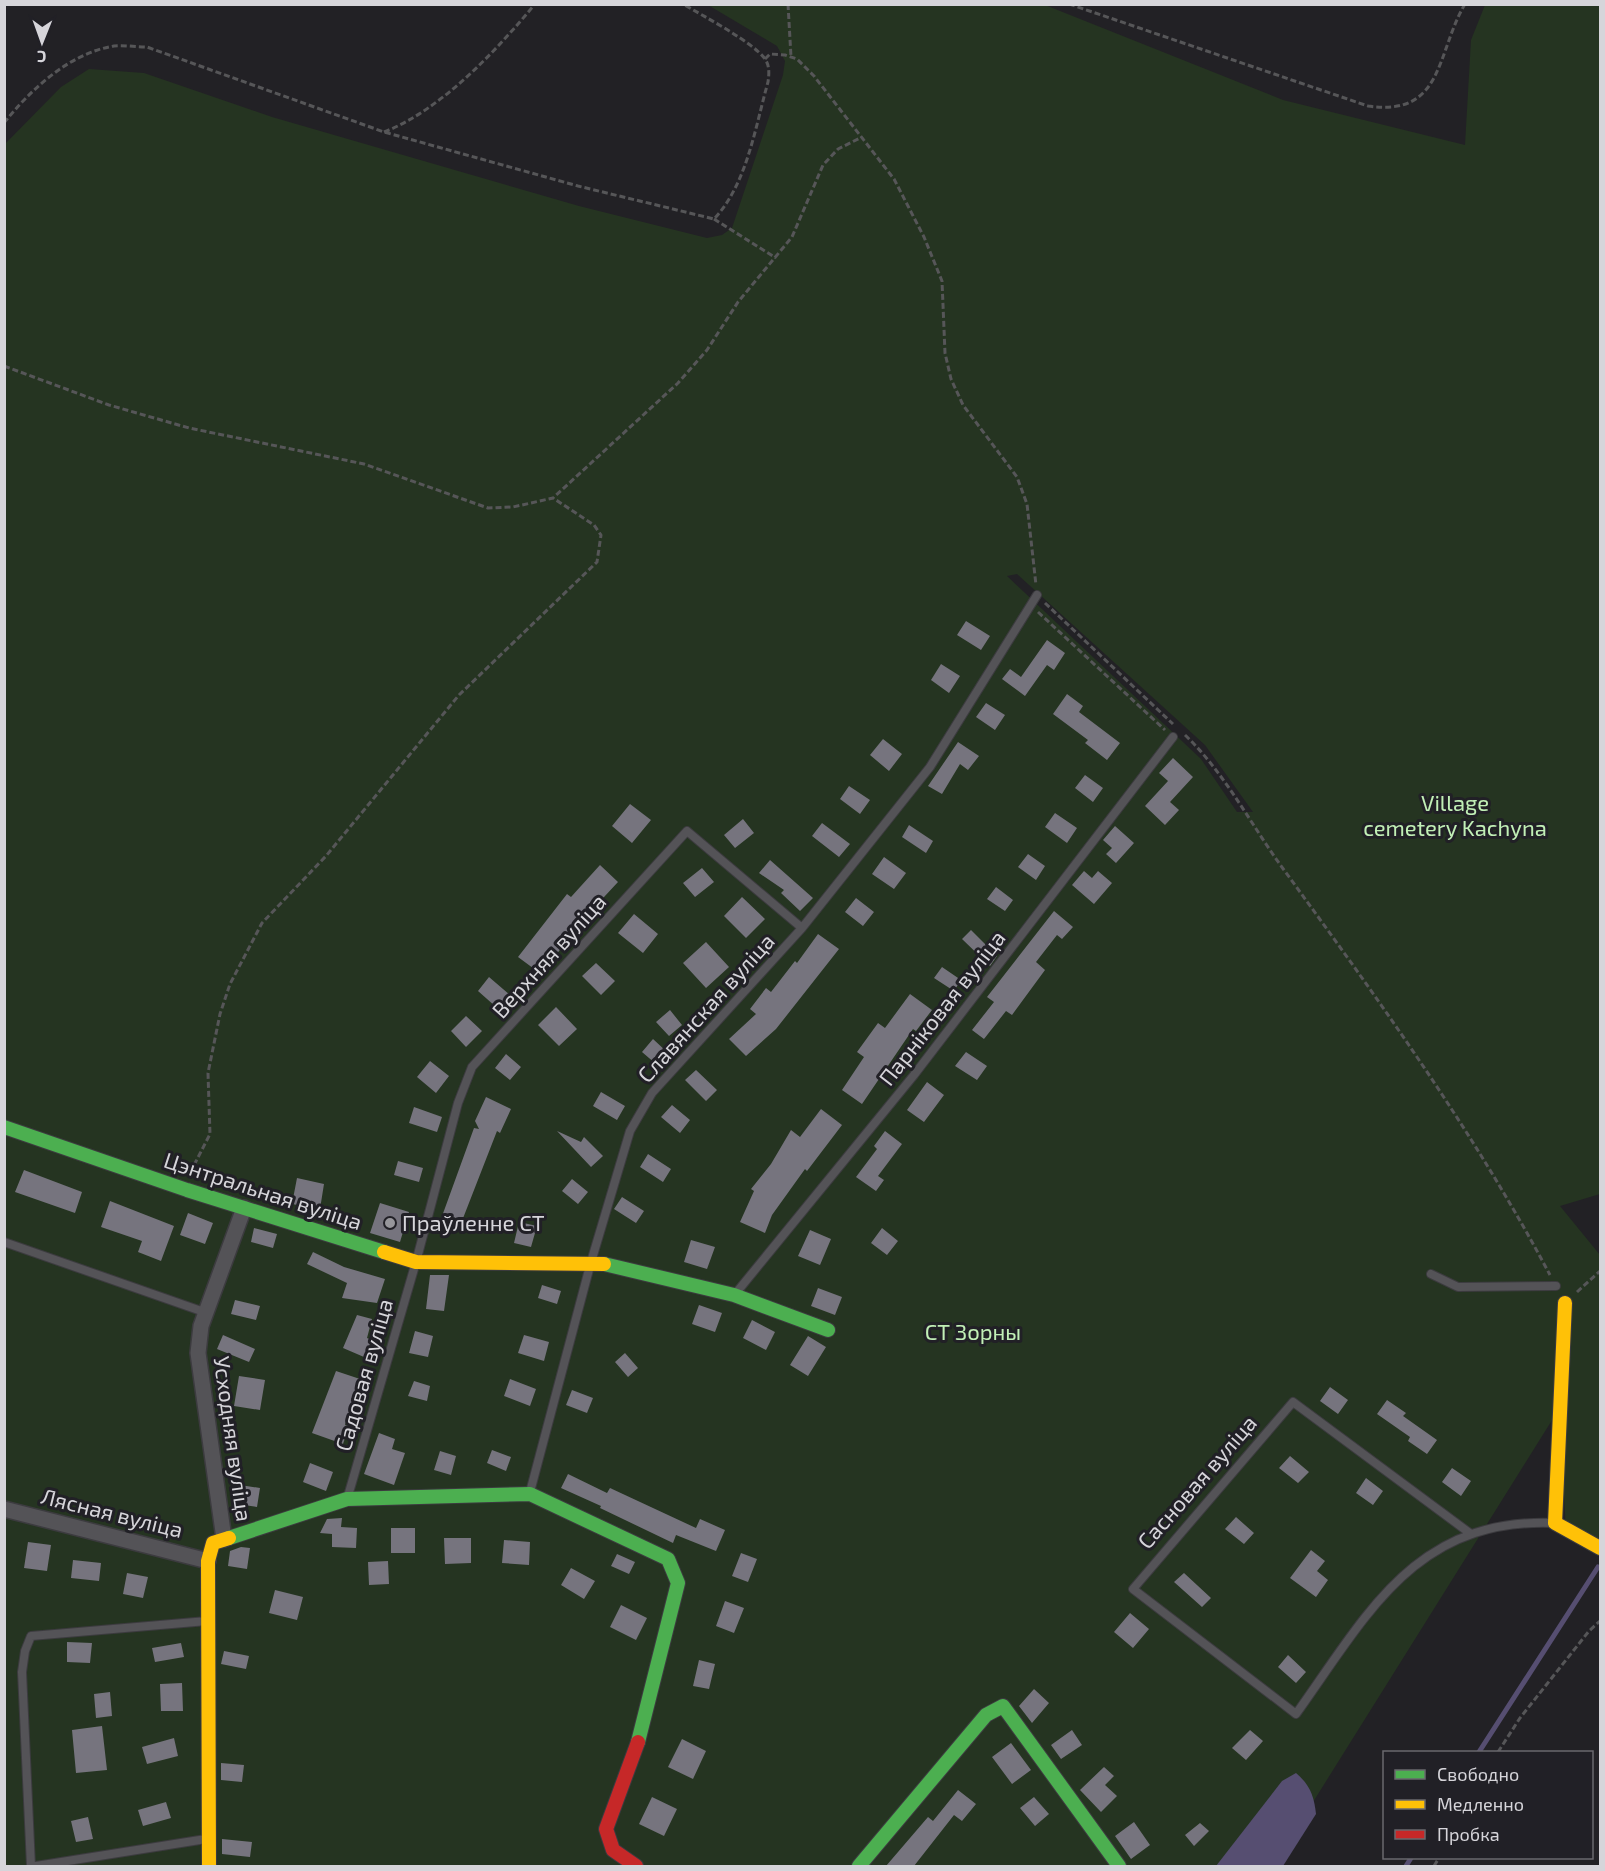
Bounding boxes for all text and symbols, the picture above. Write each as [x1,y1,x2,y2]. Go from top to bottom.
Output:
north arrow [12,12,72,72]
text: С [37,48,47,67]
park label: Village cemetery Kachyna [1363,789,1547,840]
street label: Верхняя вуліца [486,888,611,1023]
street label: Парніковая вуліца [873,925,1011,1091]
street label: Славянская вуліца [631,927,780,1088]
street label: Цэнтральная вуліца [161,1146,366,1235]
place label: Праўленне СТ [402,1209,545,1236]
marker: Праўленне СТ [383,1216,397,1230]
street label: Садовая вуліца [329,1296,398,1454]
park label: СТ Зорны [925,1318,1021,1344]
street label: Усходняя вуліца [209,1355,258,1523]
street label: Сасновая вуліца [1131,1409,1262,1554]
street label: Лясная вуліца [39,1482,186,1543]
legend [1383,1751,1593,1859]
text: Свободно [1437,1763,1519,1785]
text: Медленно [1437,1793,1524,1815]
text: Пробка [1437,1823,1500,1845]

